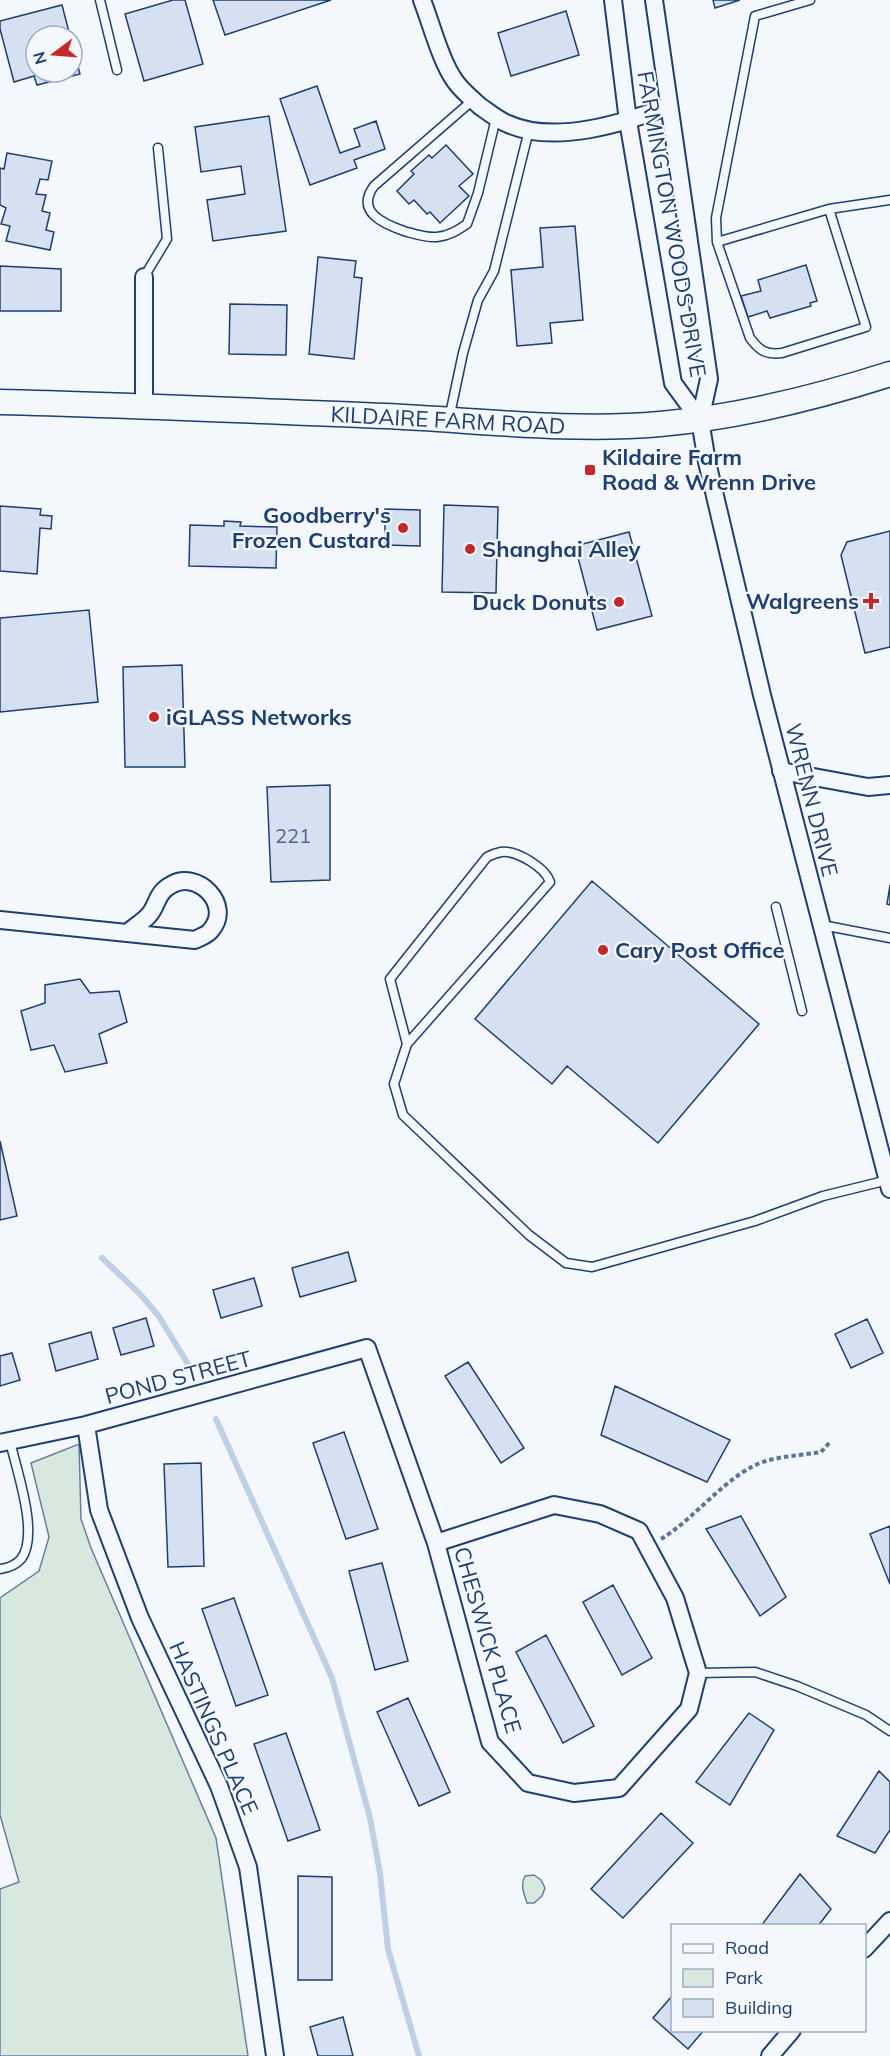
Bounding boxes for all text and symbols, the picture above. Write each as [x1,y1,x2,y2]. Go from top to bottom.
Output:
north arrow [24,24,84,84]
text: N [28,50,51,67]
street label: FARMINGTON WOODS DRIVE [631,69,713,379]
street label: KILDAIRE FARM ROAD [330,400,566,440]
place label: Kildaire Farm Road & Wrenn Drive [602,443,816,496]
marker: Kildaire Farm Road & Wrenn Drive [583,463,597,477]
place label: Goodberry's Frozen Custard [232,501,391,554]
marker: Goodberry's Frozen Custard [396,521,410,535]
place label: Shanghai Alley [482,535,641,563]
marker: Shanghai Alley [463,542,477,556]
place label: Walgreens [746,587,859,615]
place label: Duck Donuts [472,588,607,616]
marker: Walgreens [864,594,878,608]
marker: Duck Donuts [612,595,626,609]
place label: iGLASS Networks [166,703,352,731]
marker: iGLASS Networks [147,710,161,724]
street label: WRENN DRIVE [779,720,845,880]
house number: 221 [275,823,311,848]
place label: Cary Post Office [615,936,785,964]
marker: Cary Post Office [596,943,610,957]
street label: POND STREET [102,1344,254,1410]
street label: CHESWICK PLACE [448,1544,528,1736]
street label: HASTINGS PLACE [163,1637,265,1819]
legend [671,1924,866,2032]
text: Road [725,1936,769,1959]
text: Park [725,1966,764,1989]
text: Building [725,1996,793,2019]

